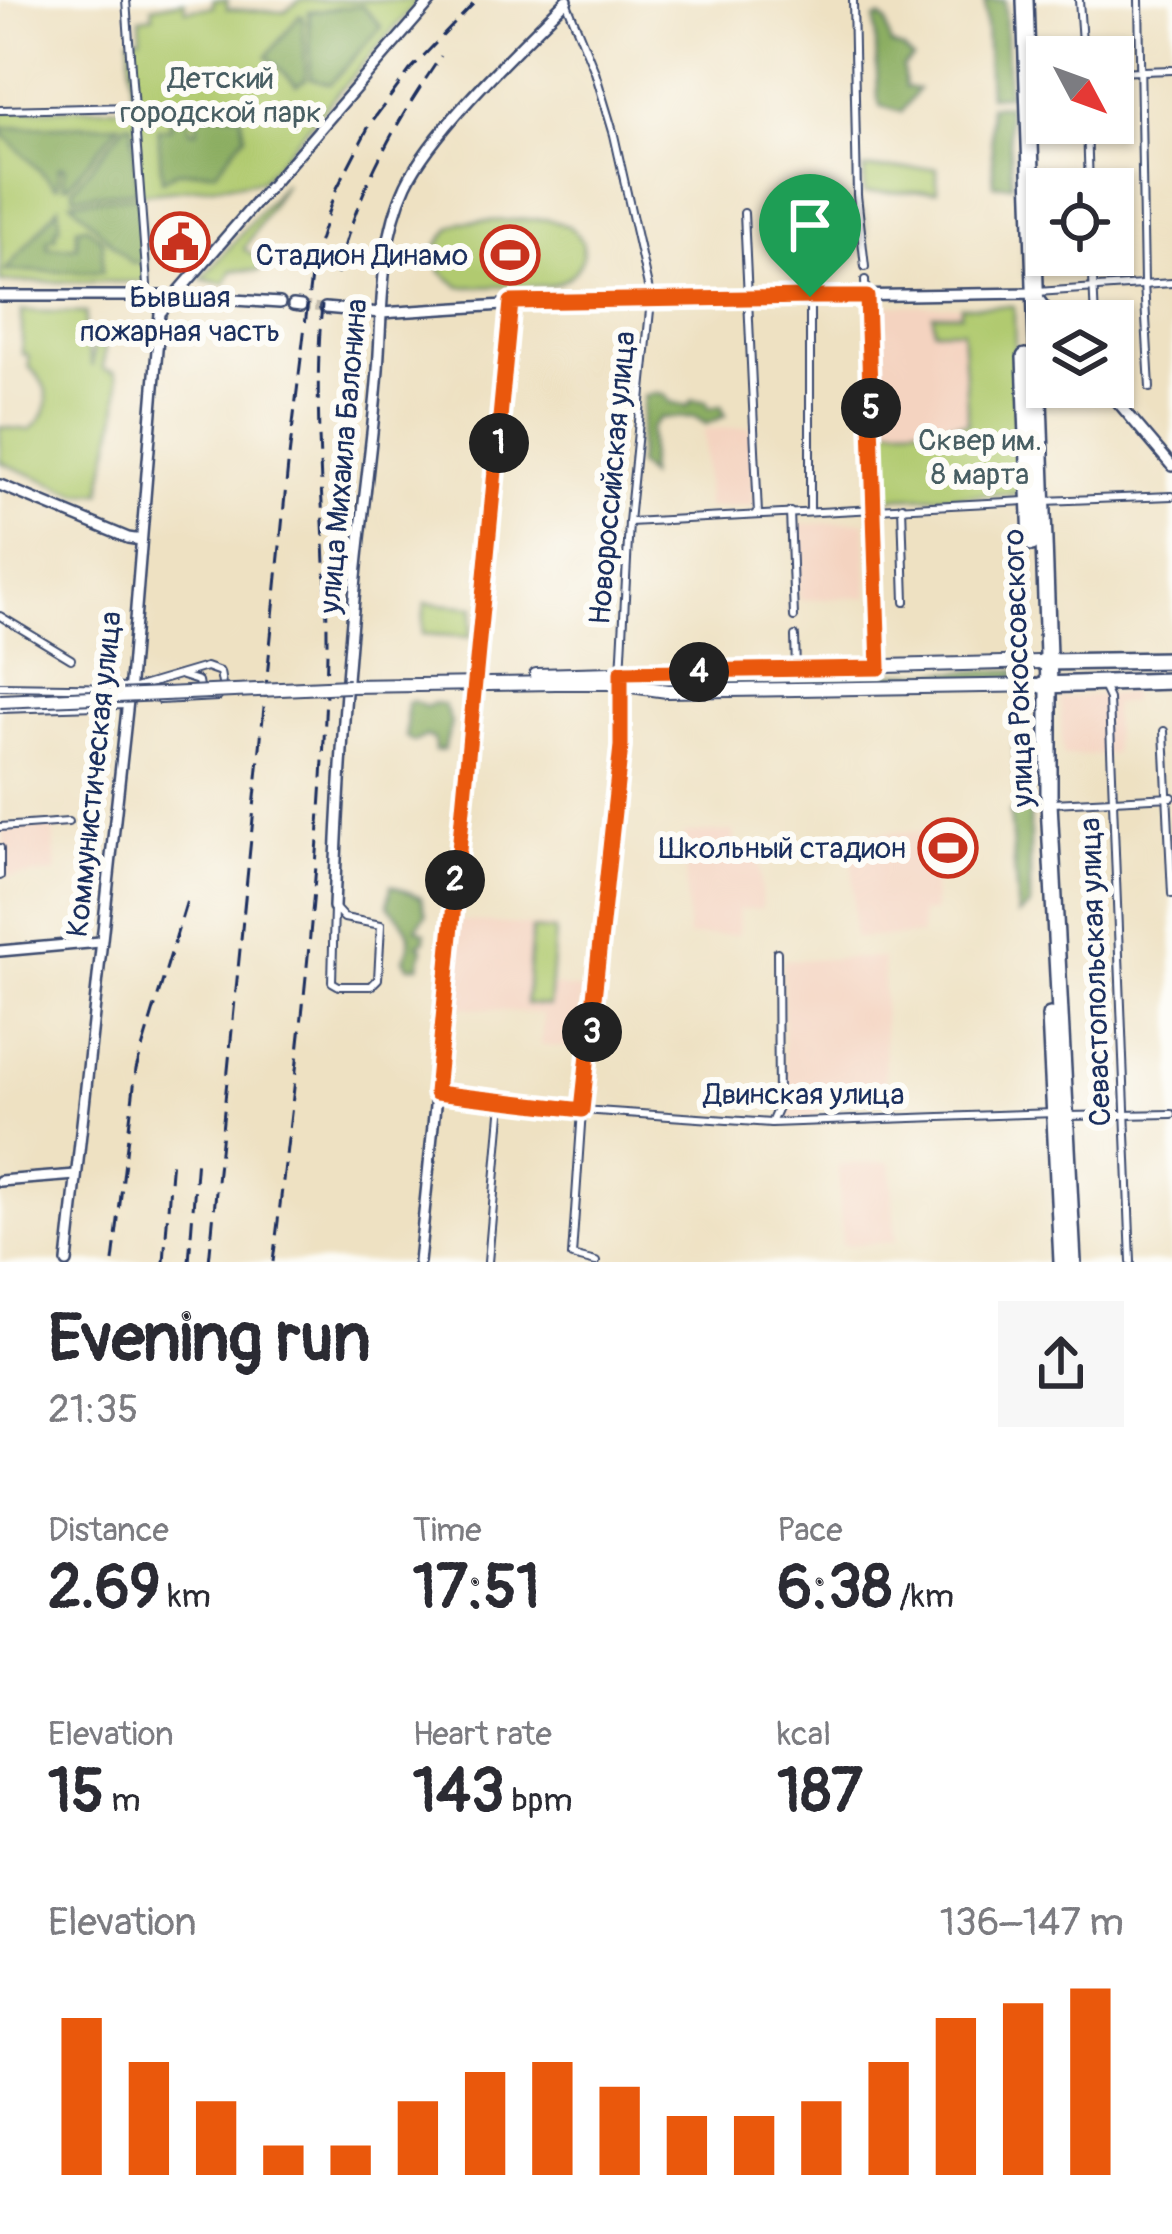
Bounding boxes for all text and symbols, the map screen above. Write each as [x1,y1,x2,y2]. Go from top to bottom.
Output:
north arrow [1026,36,1134,144]
map controls [1026,36,1134,408]
park label: Детский городской парк [120,60,322,131]
button: locate [1026,168,1134,276]
pin [759,174,861,297]
icon: arrive [777,192,843,258]
public building icon: Бывшая пожарная часть [149,211,211,273]
sports icon: Стадион Динамо [479,224,541,286]
place label: Стадион Динамо [255,237,468,274]
place label: Бывшая пожарная часть [80,279,280,350]
street label: улица Михаила Балонина [311,297,376,616]
button: layers [1026,300,1134,408]
street label: Новороссийская улица [581,330,644,626]
pin: 5 [841,378,901,438]
text: 5 [862,387,880,428]
pin: 1 [469,413,529,473]
text: 1 [493,422,505,463]
park label: Сквер им. 8 марта [918,422,1042,493]
street label: улица Рокоссовского [995,528,1042,809]
street label: Коммунистическая улица [59,610,130,939]
pin: 4 [669,642,729,702]
text: 4 [689,651,709,692]
sports icon: Школьный стадион [917,817,979,879]
street label: Севастопольская улица [1072,817,1119,1127]
place label: Школьный стадион [659,830,906,867]
pin: 2 [425,850,485,910]
text: 2 [446,859,464,900]
pin: 3 [562,1002,622,1062]
text: 3 [583,1011,601,1052]
street label: Двинская улица [702,1076,905,1113]
text: Evening run [48,1298,371,1381]
button: share [998,1301,1124,1427]
text: 21:35 [48,1385,138,1434]
text: Distance [48,1510,169,1551]
text: Time [413,1510,482,1551]
text: Pace [777,1510,843,1551]
text: 2.69 [48,1551,161,1626]
text: 17:51 [413,1551,540,1626]
text: 6:38 [777,1551,892,1626]
text: km [161,1576,211,1617]
text: /km [892,1576,954,1617]
text: Elevation [48,1714,174,1755]
text: Heart rate [413,1714,552,1755]
text: kcal [777,1714,831,1755]
text: 15 [48,1755,104,1830]
text: 143 [413,1755,504,1830]
text: 187 [777,1755,863,1830]
text: m [104,1780,140,1821]
text: bpm [504,1780,573,1821]
text: Elevation [48,1898,197,1947]
text: 136–147 m [940,1898,1124,1947]

